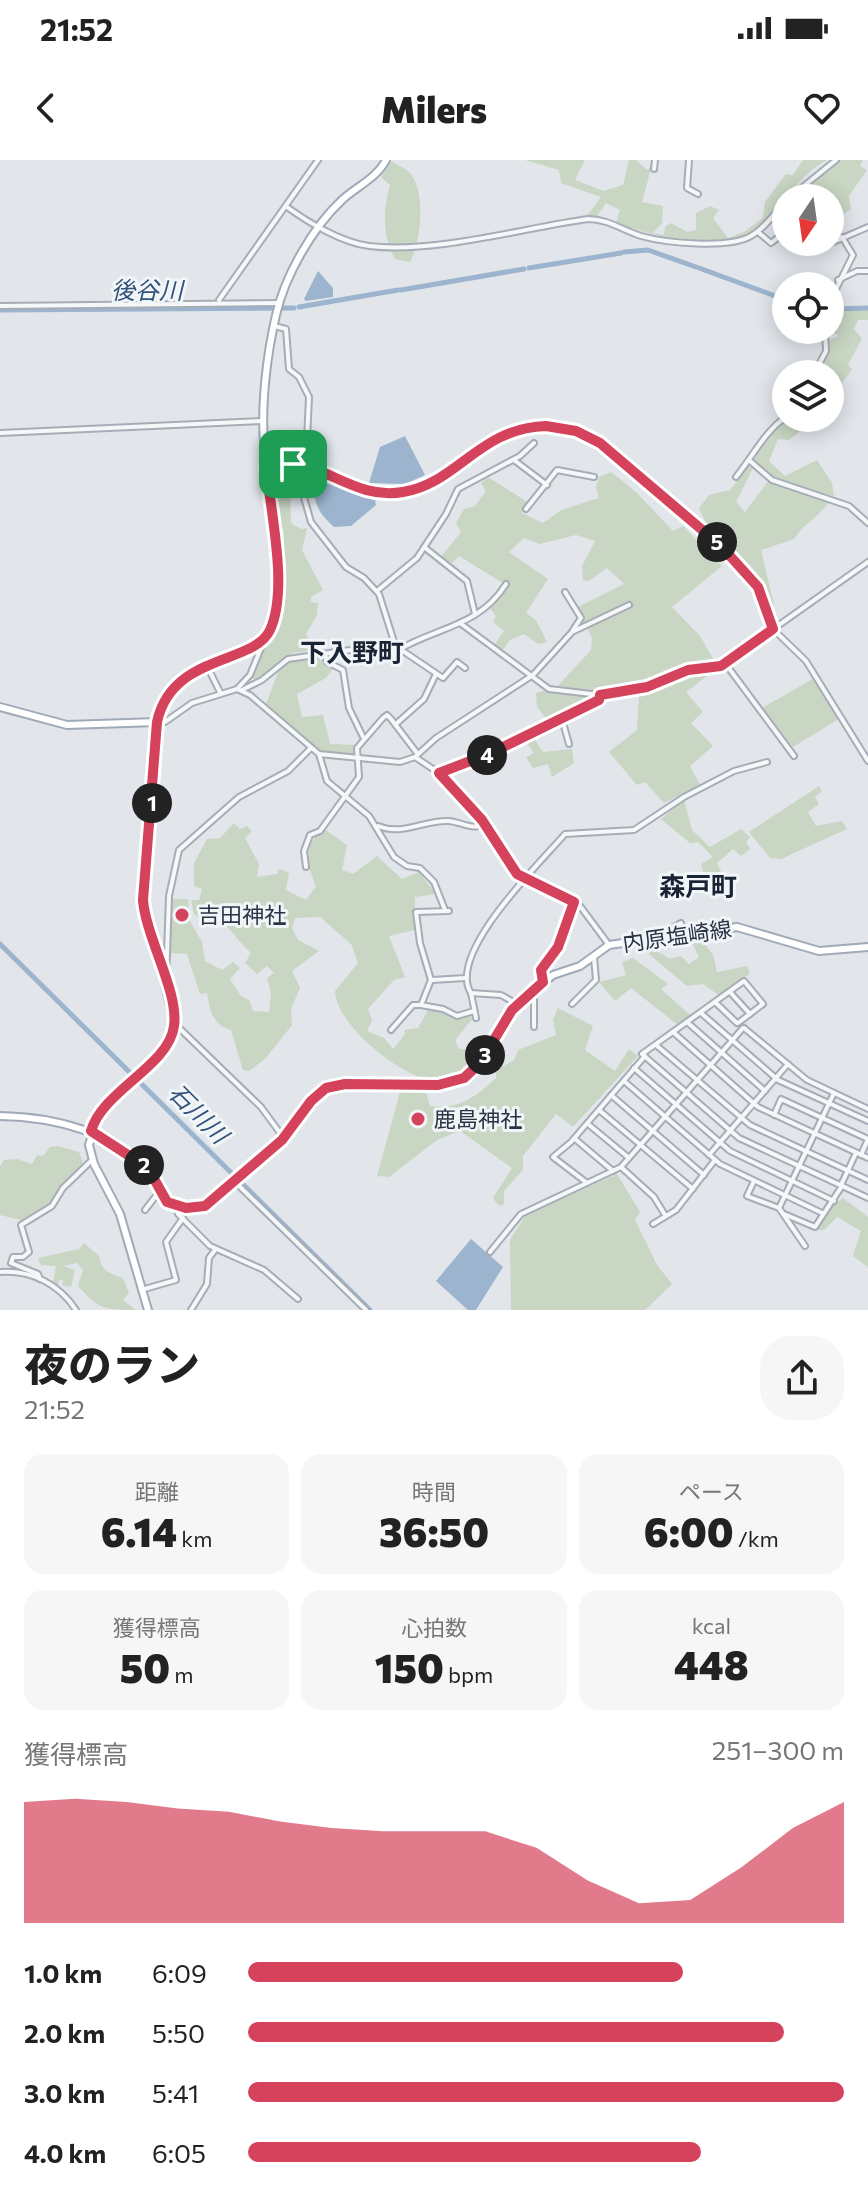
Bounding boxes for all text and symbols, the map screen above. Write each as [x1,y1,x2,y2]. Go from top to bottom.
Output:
text: 21:52 [40,10,113,47]
icon: back [24,86,68,130]
text: Milers [381,86,487,130]
icon: heart [800,86,844,130]
north arrow [772,184,844,256]
map controls [772,184,844,432]
button: locate [772,272,844,344]
water label: 後谷川 [111,275,186,304]
button: layers [772,360,844,432]
pin [259,430,327,498]
icon: arrive [271,442,315,486]
pin: 5 [697,522,737,562]
text: 5 [711,528,723,555]
district label: 下入野町 [300,636,404,667]
pin: 4 [467,735,507,775]
text: 4 [480,741,494,768]
pin: 1 [132,783,172,823]
text: 1 [147,789,157,816]
district label: 森戸町 [659,870,737,901]
place label: 吉田神社 [198,901,286,928]
marker: 吉田神社 [173,906,191,924]
street label: 内原塩崎線 [621,914,733,957]
pin: 3 [465,1035,505,1075]
text: 3 [479,1041,491,1068]
water label: 石川川 [163,1077,237,1151]
place label: 鹿島神社 [434,1105,522,1132]
marker: 鹿島神社 [409,1110,427,1128]
pin: 2 [124,1145,164,1185]
text: 2 [138,1151,150,1178]
text: 夜のラン [24,1336,200,1390]
button: share [760,1336,844,1420]
text: 21:52 [24,1393,85,1424]
text: 距離 [135,1478,179,1505]
text: 時間 [412,1478,456,1505]
text: ペース [679,1478,744,1505]
text: 6.14 [101,1506,177,1555]
text: 36:50 [379,1506,489,1555]
text: 6:00 [644,1506,734,1555]
text: km [177,1525,212,1552]
text: /km [734,1525,779,1552]
text: kcal [692,1612,731,1639]
text: 獲得標高 [113,1614,201,1641]
text: 心拍数 [401,1614,467,1641]
text: 448 [674,1639,749,1688]
text: 50 [120,1642,170,1691]
text: 150 [375,1642,444,1691]
text: m [170,1661,194,1688]
text: bpm [444,1661,493,1688]
text: 251–300 m [712,1734,844,1765]
text: 獲得標高 [24,1738,128,1769]
text: 1.0 km [24,1957,102,1988]
text: 6:09 [152,1957,207,1988]
text: 2.0 km [24,2017,105,2048]
text: 5:50 [152,2017,205,2048]
text: 3.0 km [24,2077,105,2108]
text: 5:41 [152,2077,199,2108]
text: 4.0 km [24,2137,106,2168]
text: 6:05 [152,2137,206,2168]

